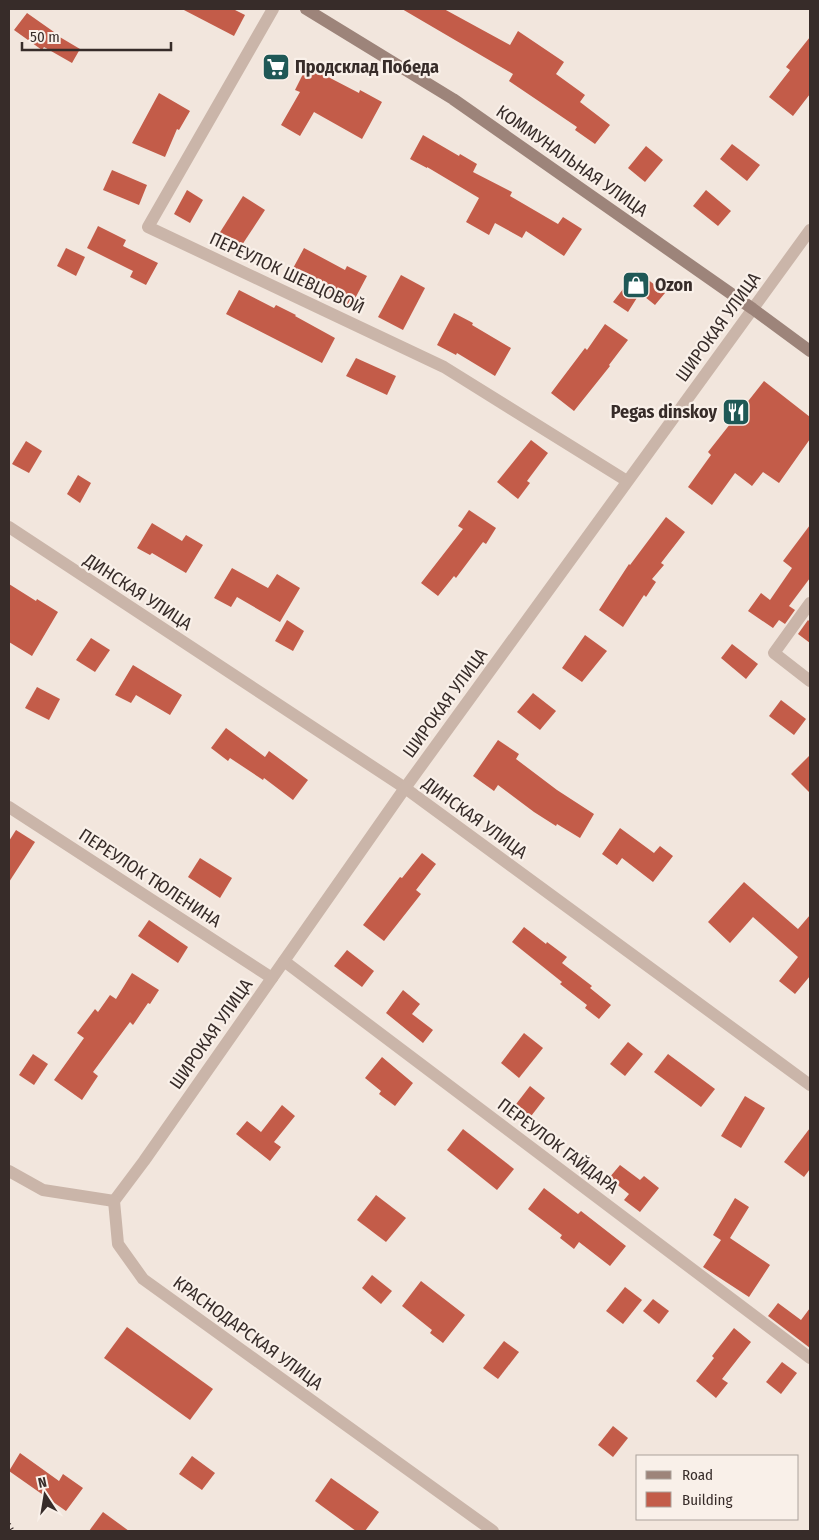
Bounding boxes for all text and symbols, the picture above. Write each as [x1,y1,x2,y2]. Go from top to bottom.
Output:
scale bar [22,20,171,52]
text: 50 m [30,28,60,46]
supermarket icon: Продсклад Победа [261,52,291,82]
place label: Продсклад Победа [295,56,439,78]
street label: КОММУНАЛЬНАЯ УЛИЦА [492,100,652,222]
street label: ПЕРЕУЛОК ШЕВЦОВОЙ [206,227,368,319]
street label: ШИРОКАЯ УЛИЦА [671,268,765,386]
shop icon: Ozon [621,270,651,300]
place label: Ozon [655,274,693,296]
restaurant icon: Pegas dinskoy [721,397,751,427]
place label: Pegas dinskoy [611,401,717,423]
street label: ДИНСКАЯ УЛИЦА [79,548,197,635]
street label: ШИРОКАЯ УЛИЦА [398,644,492,762]
street label: ДИНСКАЯ УЛИЦА [417,772,532,864]
street label: ПЕРЕУЛОК ТЮЛЕНИНА [75,824,226,932]
street label: ШИРОКАЯ УЛИЦА [165,974,258,1093]
street label: ПЕРЕУЛОК ГАЙДАРА [493,1093,623,1199]
street label: КРАСНОДАРСКАЯ УЛИЦА [169,1271,328,1395]
legend [636,1455,799,1520]
text: Road [682,1466,713,1484]
north arrow [20,1470,70,1520]
text: N [37,1474,48,1492]
text: Building [682,1491,733,1509]

